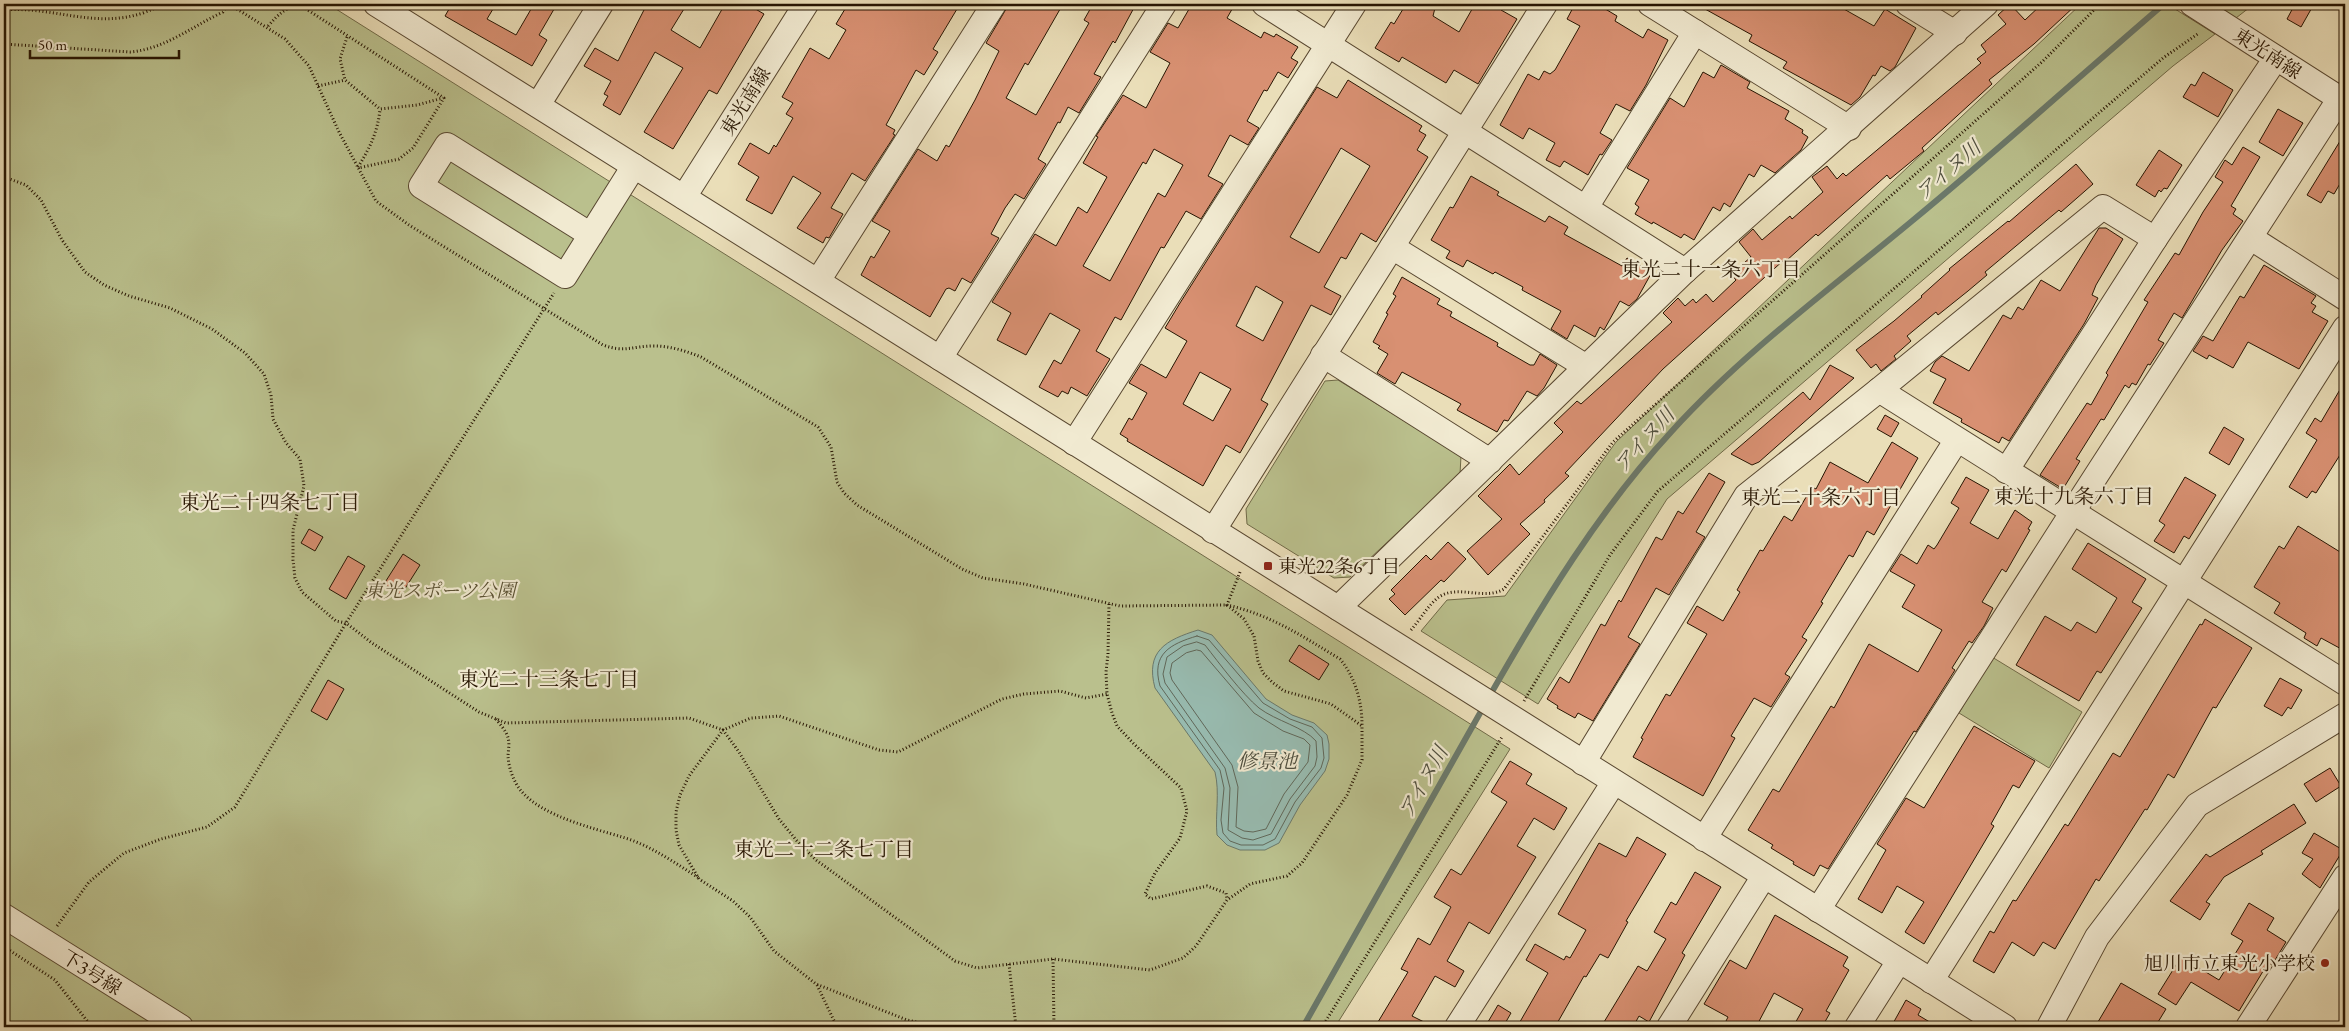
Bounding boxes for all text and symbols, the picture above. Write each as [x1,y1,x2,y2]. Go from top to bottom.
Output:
street label: 東光南線 [2229,22,2306,85]
scale bar [30,28,179,60]
text: 50 m [38,35,67,54]
street label: 東光南線 [715,62,776,140]
water label: アイヌ川 [1910,133,1988,205]
district label: 東光二十一条六丁目 [1621,256,1801,282]
water label: アイヌ川 [1608,401,1681,478]
district label: 東光十九条六丁目 [1994,483,2154,509]
district label: 東光二十条六丁目 [1741,484,1901,510]
district label: 東光二十四条七丁目 [180,489,360,515]
place label: 東光22条6丁目 [1278,554,1400,579]
marker: 東光22条6丁目 [1262,560,1274,572]
park label: 東光スポーツ公園 [364,578,519,603]
district label: 東光二十三条七丁目 [459,666,639,692]
water label: アイヌ川 [1393,740,1454,823]
water label: 修景池 [1237,748,1299,774]
district label: 東光二十二条七丁目 [734,836,914,862]
street label: 下3号線 [57,944,126,1001]
place label: 旭川市立東光小学校 [2144,951,2315,976]
marker: 旭川市立東光小学校 [2319,957,2331,969]

